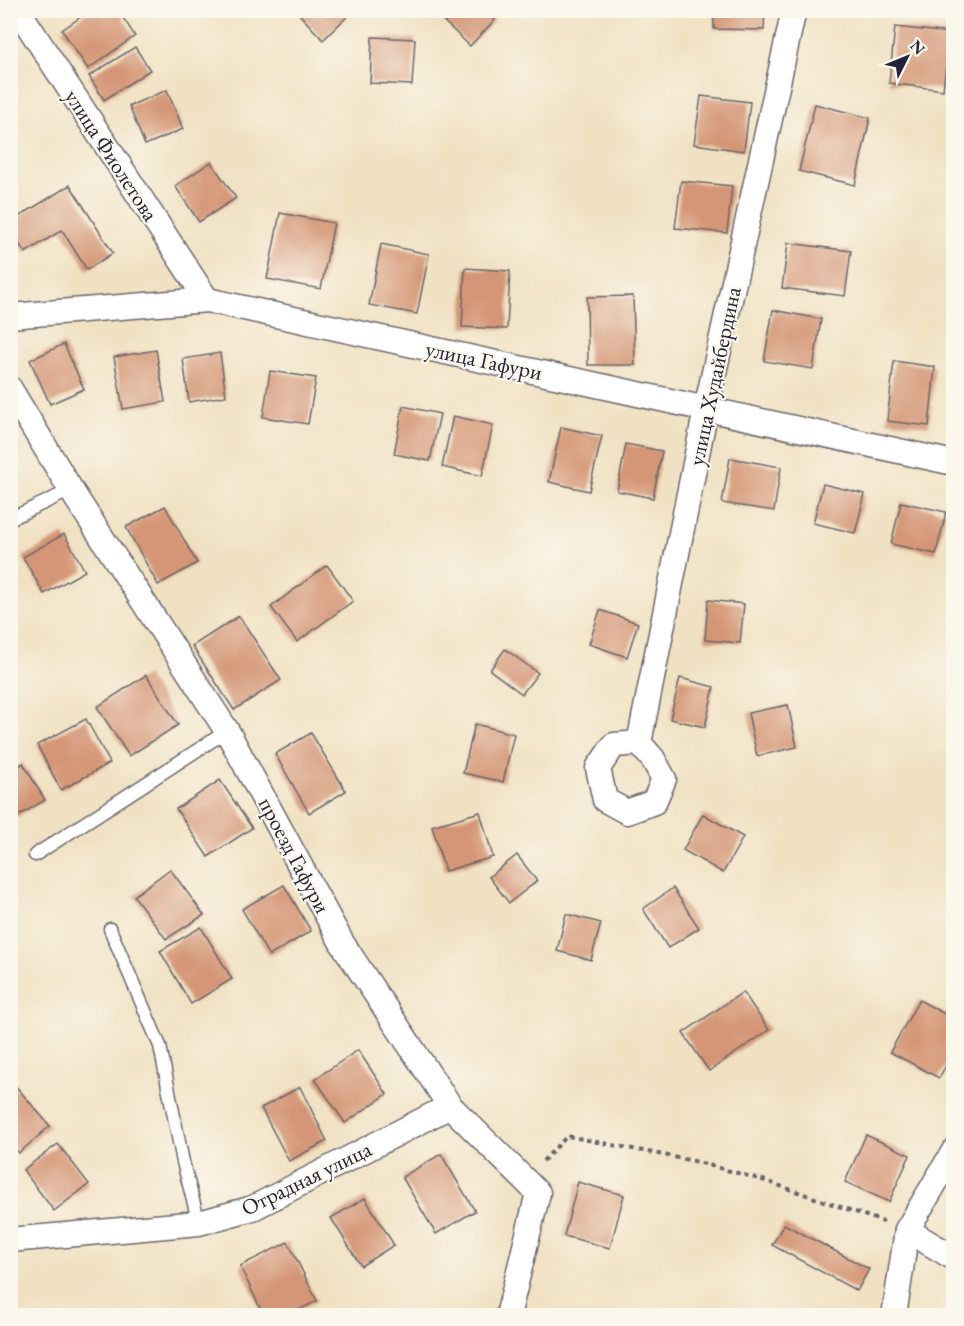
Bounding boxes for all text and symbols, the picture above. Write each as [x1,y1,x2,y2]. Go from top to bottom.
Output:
north arrow [877,27,937,87]
text: N [906,35,930,59]
street label: улица Фиолетова [58,84,165,227]
street label: улица Худайбердина [681,284,748,468]
street label: улица Гафури [423,334,545,387]
street label: проезд Гафури [252,792,337,919]
street label: Отрадная улица [236,1134,376,1222]

